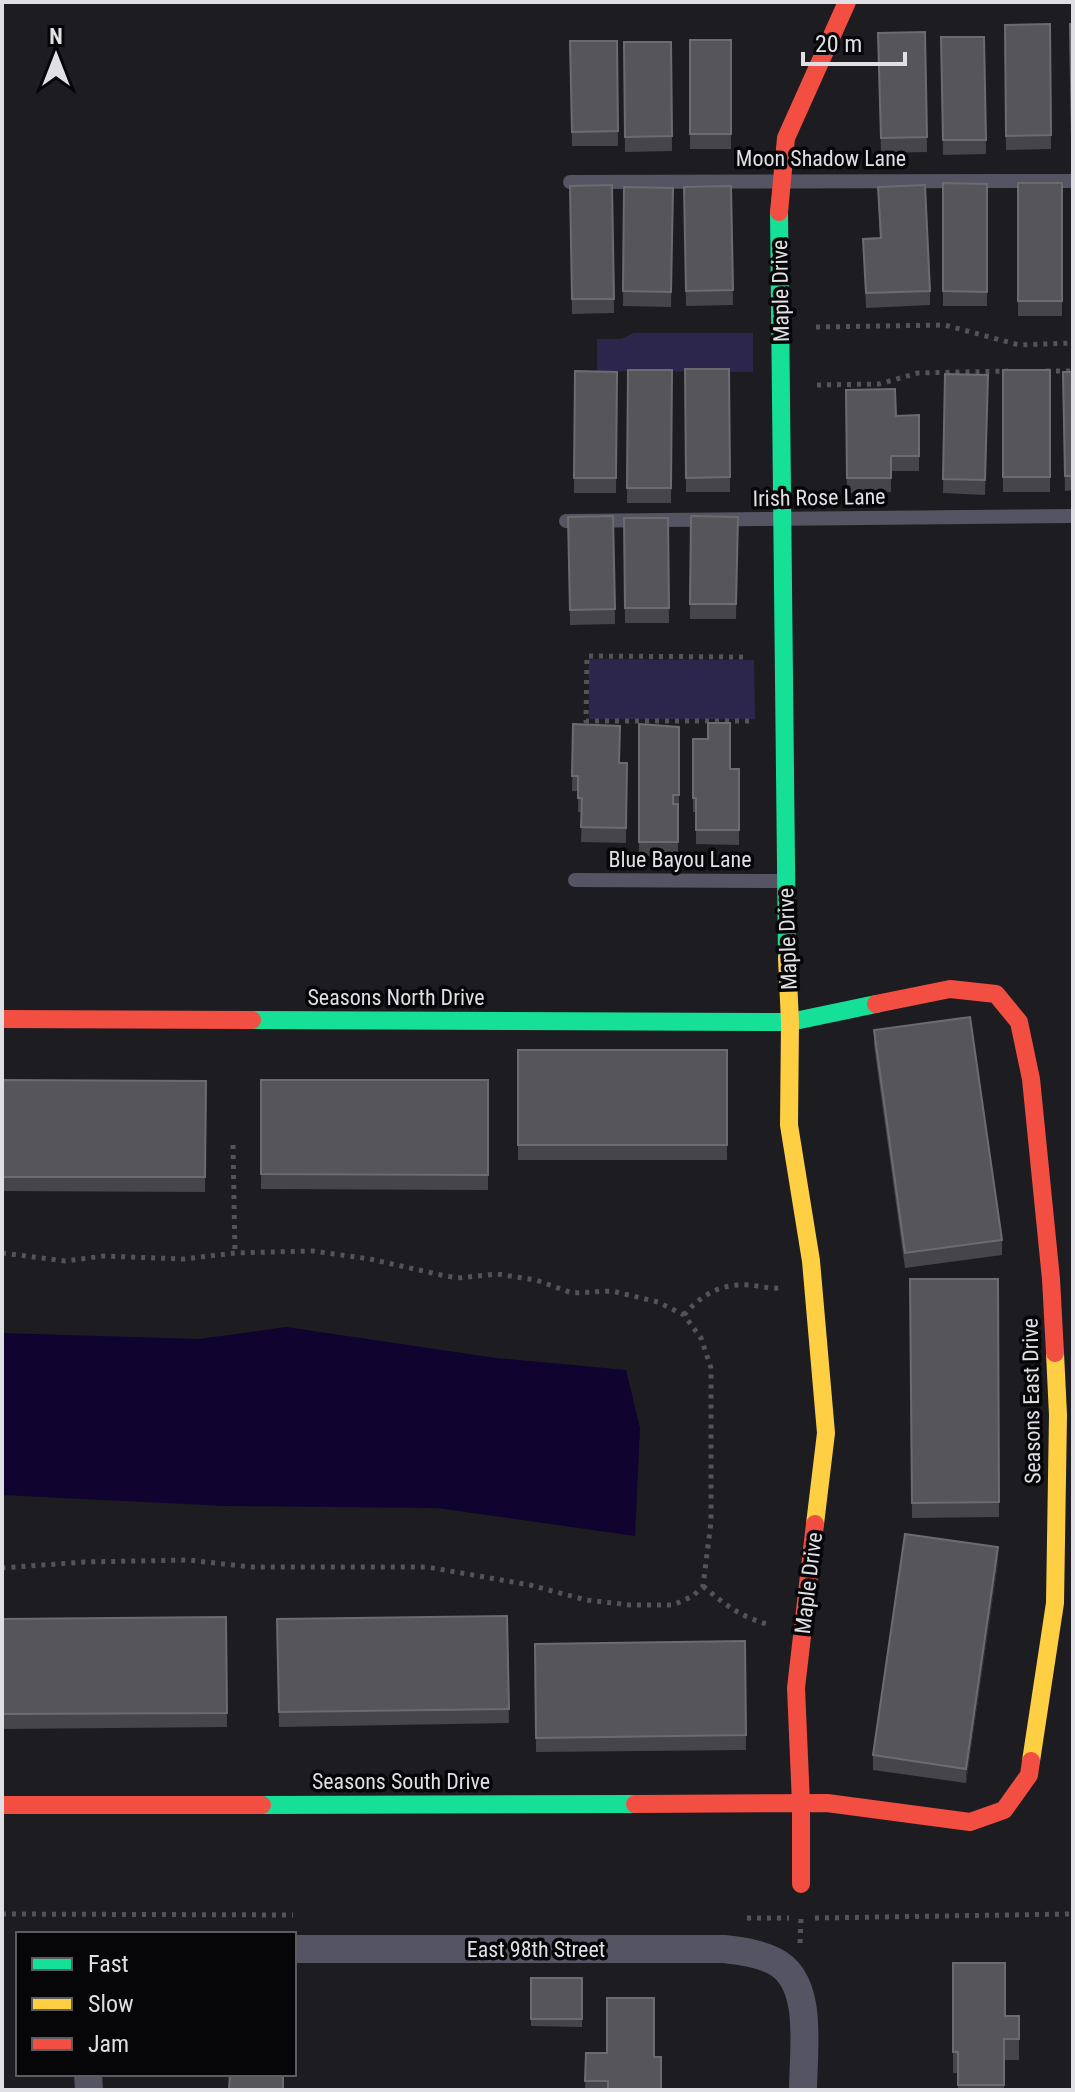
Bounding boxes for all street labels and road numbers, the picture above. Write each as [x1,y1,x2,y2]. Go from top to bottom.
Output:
street label: Moon Shadow Lane [736,146,906,171]
street label: Maple Drive [767,240,794,342]
street label: Irish Rose Lane [752,484,886,511]
street label: Blue Bayou Lane [608,847,752,872]
street label: Maple Drive [773,887,802,991]
street label: Seasons North Drive [307,985,485,1010]
street label: Seasons East Drive [1018,1318,1045,1484]
street label: Maple Drive [790,1531,827,1635]
street label: Seasons South Drive [312,1769,490,1794]
street label: East 98th Street [467,1937,605,1962]

